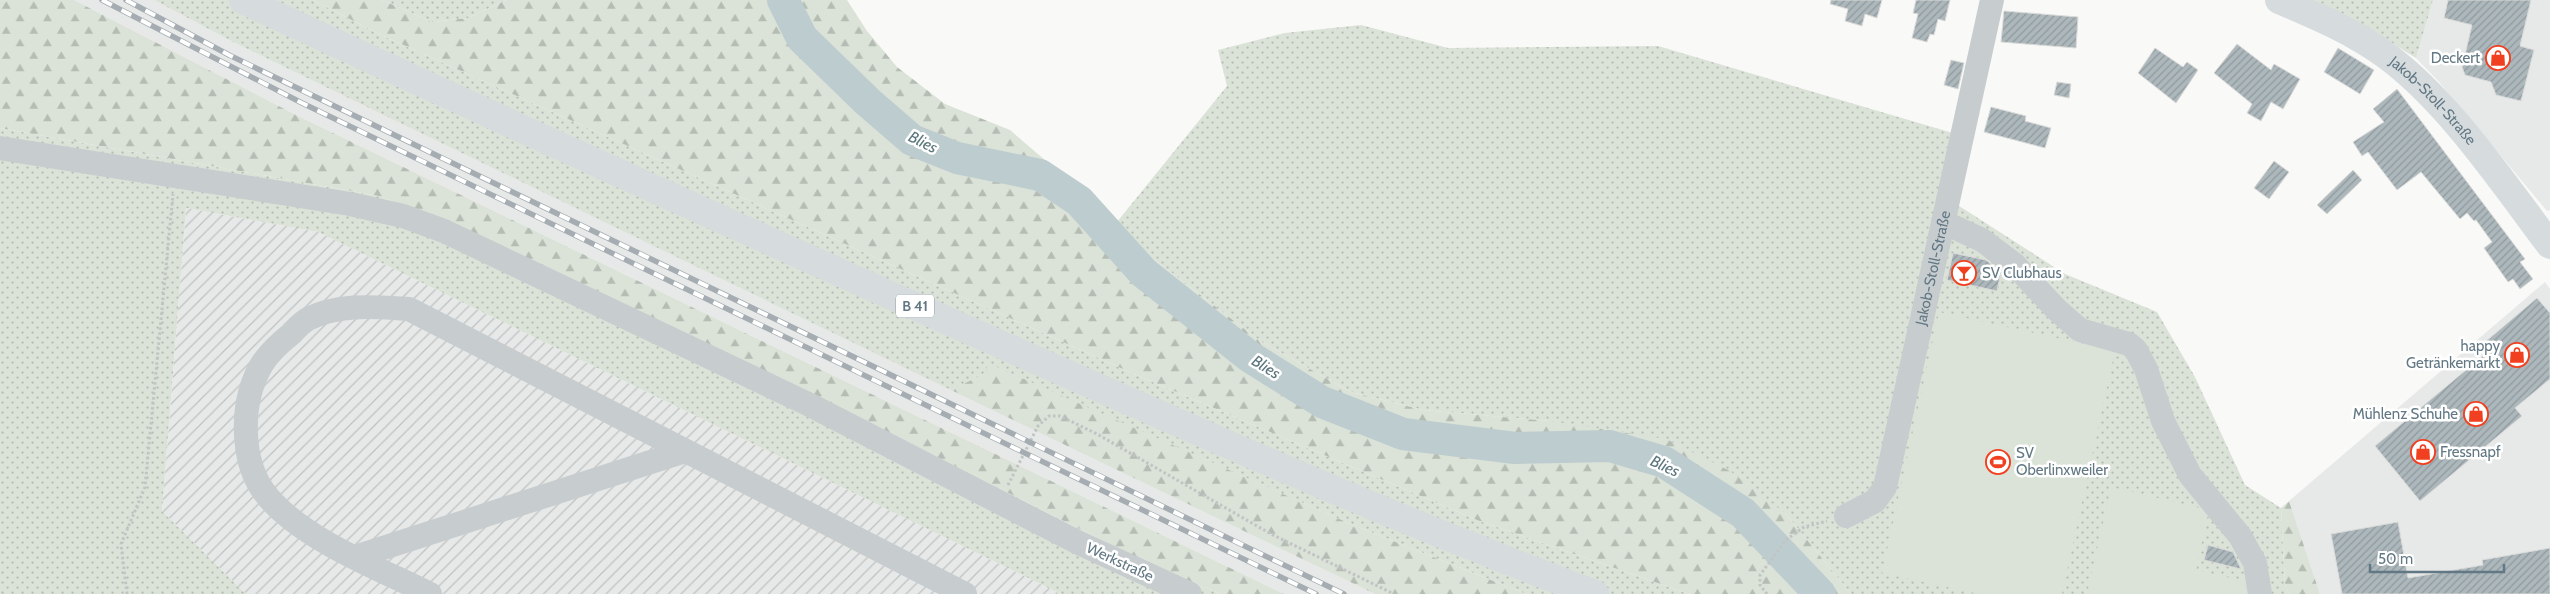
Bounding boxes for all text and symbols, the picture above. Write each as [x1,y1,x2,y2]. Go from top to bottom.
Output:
shop icon: Deckert [2485,45,2511,71]
place label: Deckert [2431,49,2480,67]
street label: Jakob-Stoll-Straße [2385,52,2480,149]
water label: Blies [905,127,941,157]
street label: Jakob-Stoll-Straße [1912,209,1954,328]
bar icon: SV Clubhaus [1951,260,1977,286]
place label: SV Clubhaus [1982,264,2062,282]
road number: B 41 [896,294,934,318]
place label: happy Getränkemarkt [2406,337,2500,372]
shop icon: happy Getränkemarkt [2504,342,2530,368]
water label: Blies [1248,351,1284,383]
shop icon: Mühlenz Schuhe [2463,401,2489,427]
place label: Mühlenz Schuhe [2353,405,2458,423]
shop icon: Fressnapf [2410,439,2436,465]
place label: Fressnapf [2440,443,2501,461]
place label: SV Oberlinxweiler [2016,444,2108,479]
sports icon: SV Oberlinxweiler [1985,449,2011,475]
water label: Blies [1648,451,1682,481]
street label: Werkstraße [1084,539,1157,586]
scale bar [2370,542,2504,574]
text: 50 m [2378,550,2413,568]

